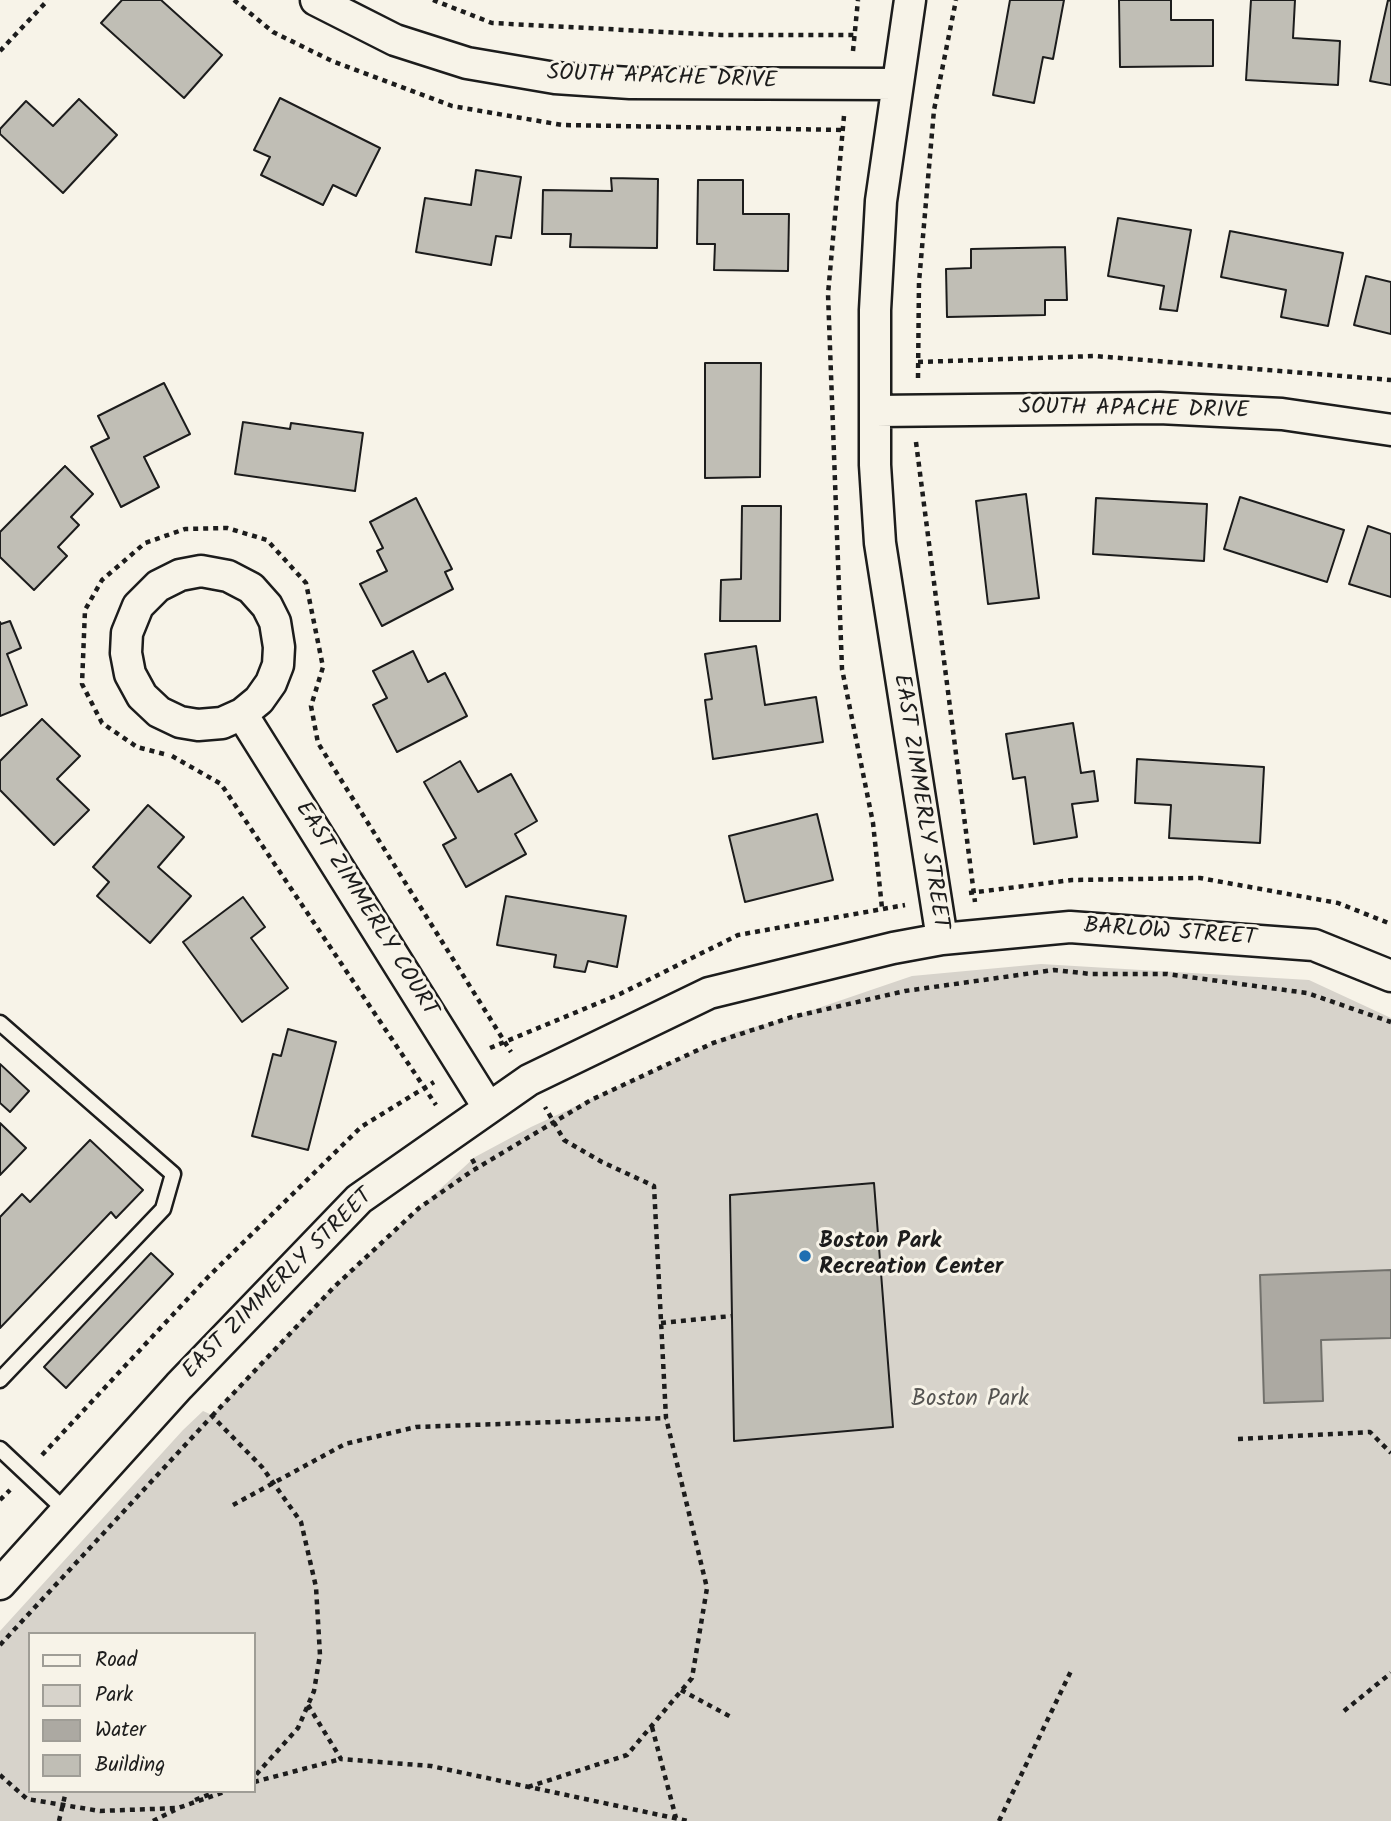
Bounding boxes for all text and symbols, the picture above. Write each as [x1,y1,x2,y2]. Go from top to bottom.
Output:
street label: SOUTH APACHE DRIVE [546,61,778,97]
street label: SOUTH APACHE DRIVE [1019,395,1249,427]
street label: EAST ZIMMERLY STREET [885,672,953,932]
street label: EAST ZIMMERLY COURT [288,797,442,1023]
street label: BARLOW STREET [1083,914,1257,954]
street label: EAST ZIMMERLY STREET [178,1184,380,1386]
place label: Boston Park Recreation Center [819,1229,1003,1283]
marker: Boston Park Recreation Center [797,1248,813,1264]
park label: Boston Park [911,1387,1029,1415]
legend [28,1632,256,1793]
text: Road [95,1644,137,1677]
text: Park [95,1679,133,1712]
text: Water [95,1714,146,1747]
text: Building [95,1749,165,1782]

